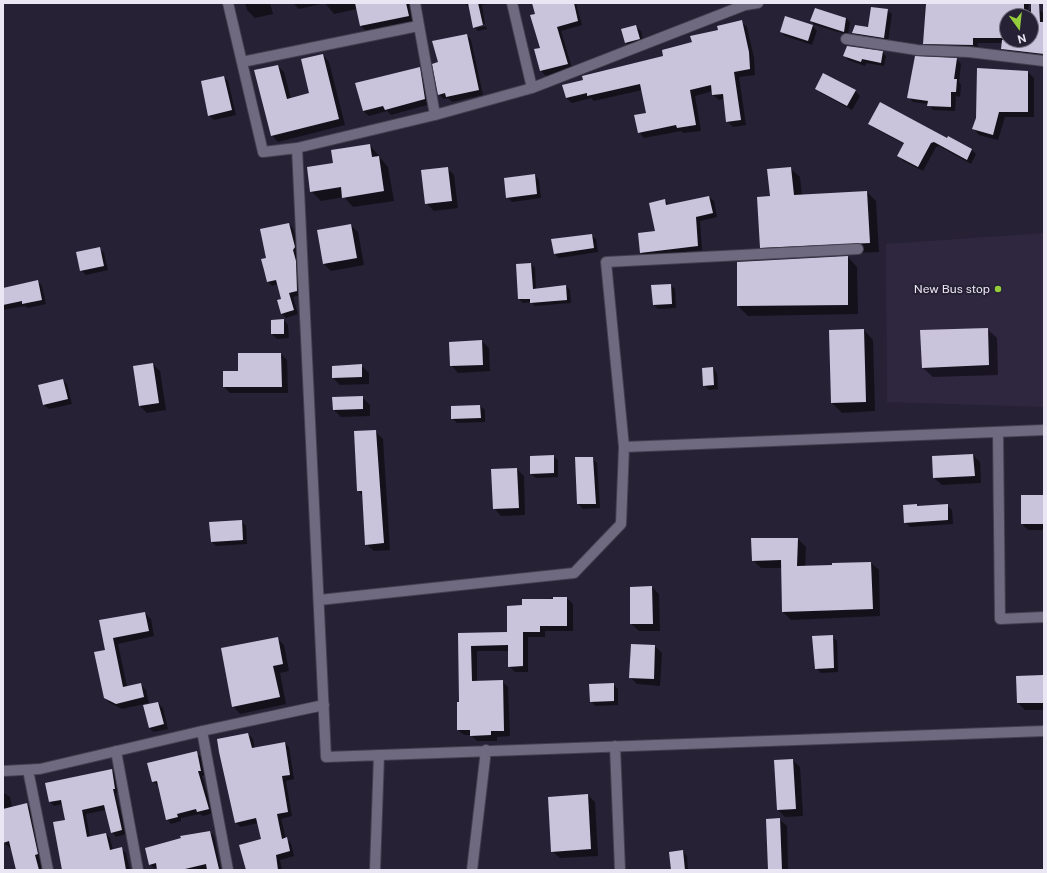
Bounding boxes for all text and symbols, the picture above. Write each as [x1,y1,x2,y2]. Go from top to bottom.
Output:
north arrow [999,8,1039,48]
text: N [1016,32,1028,46]
place label: New Bus stop [914,282,990,296]
marker: New Bus stop [993,284,1003,294]

